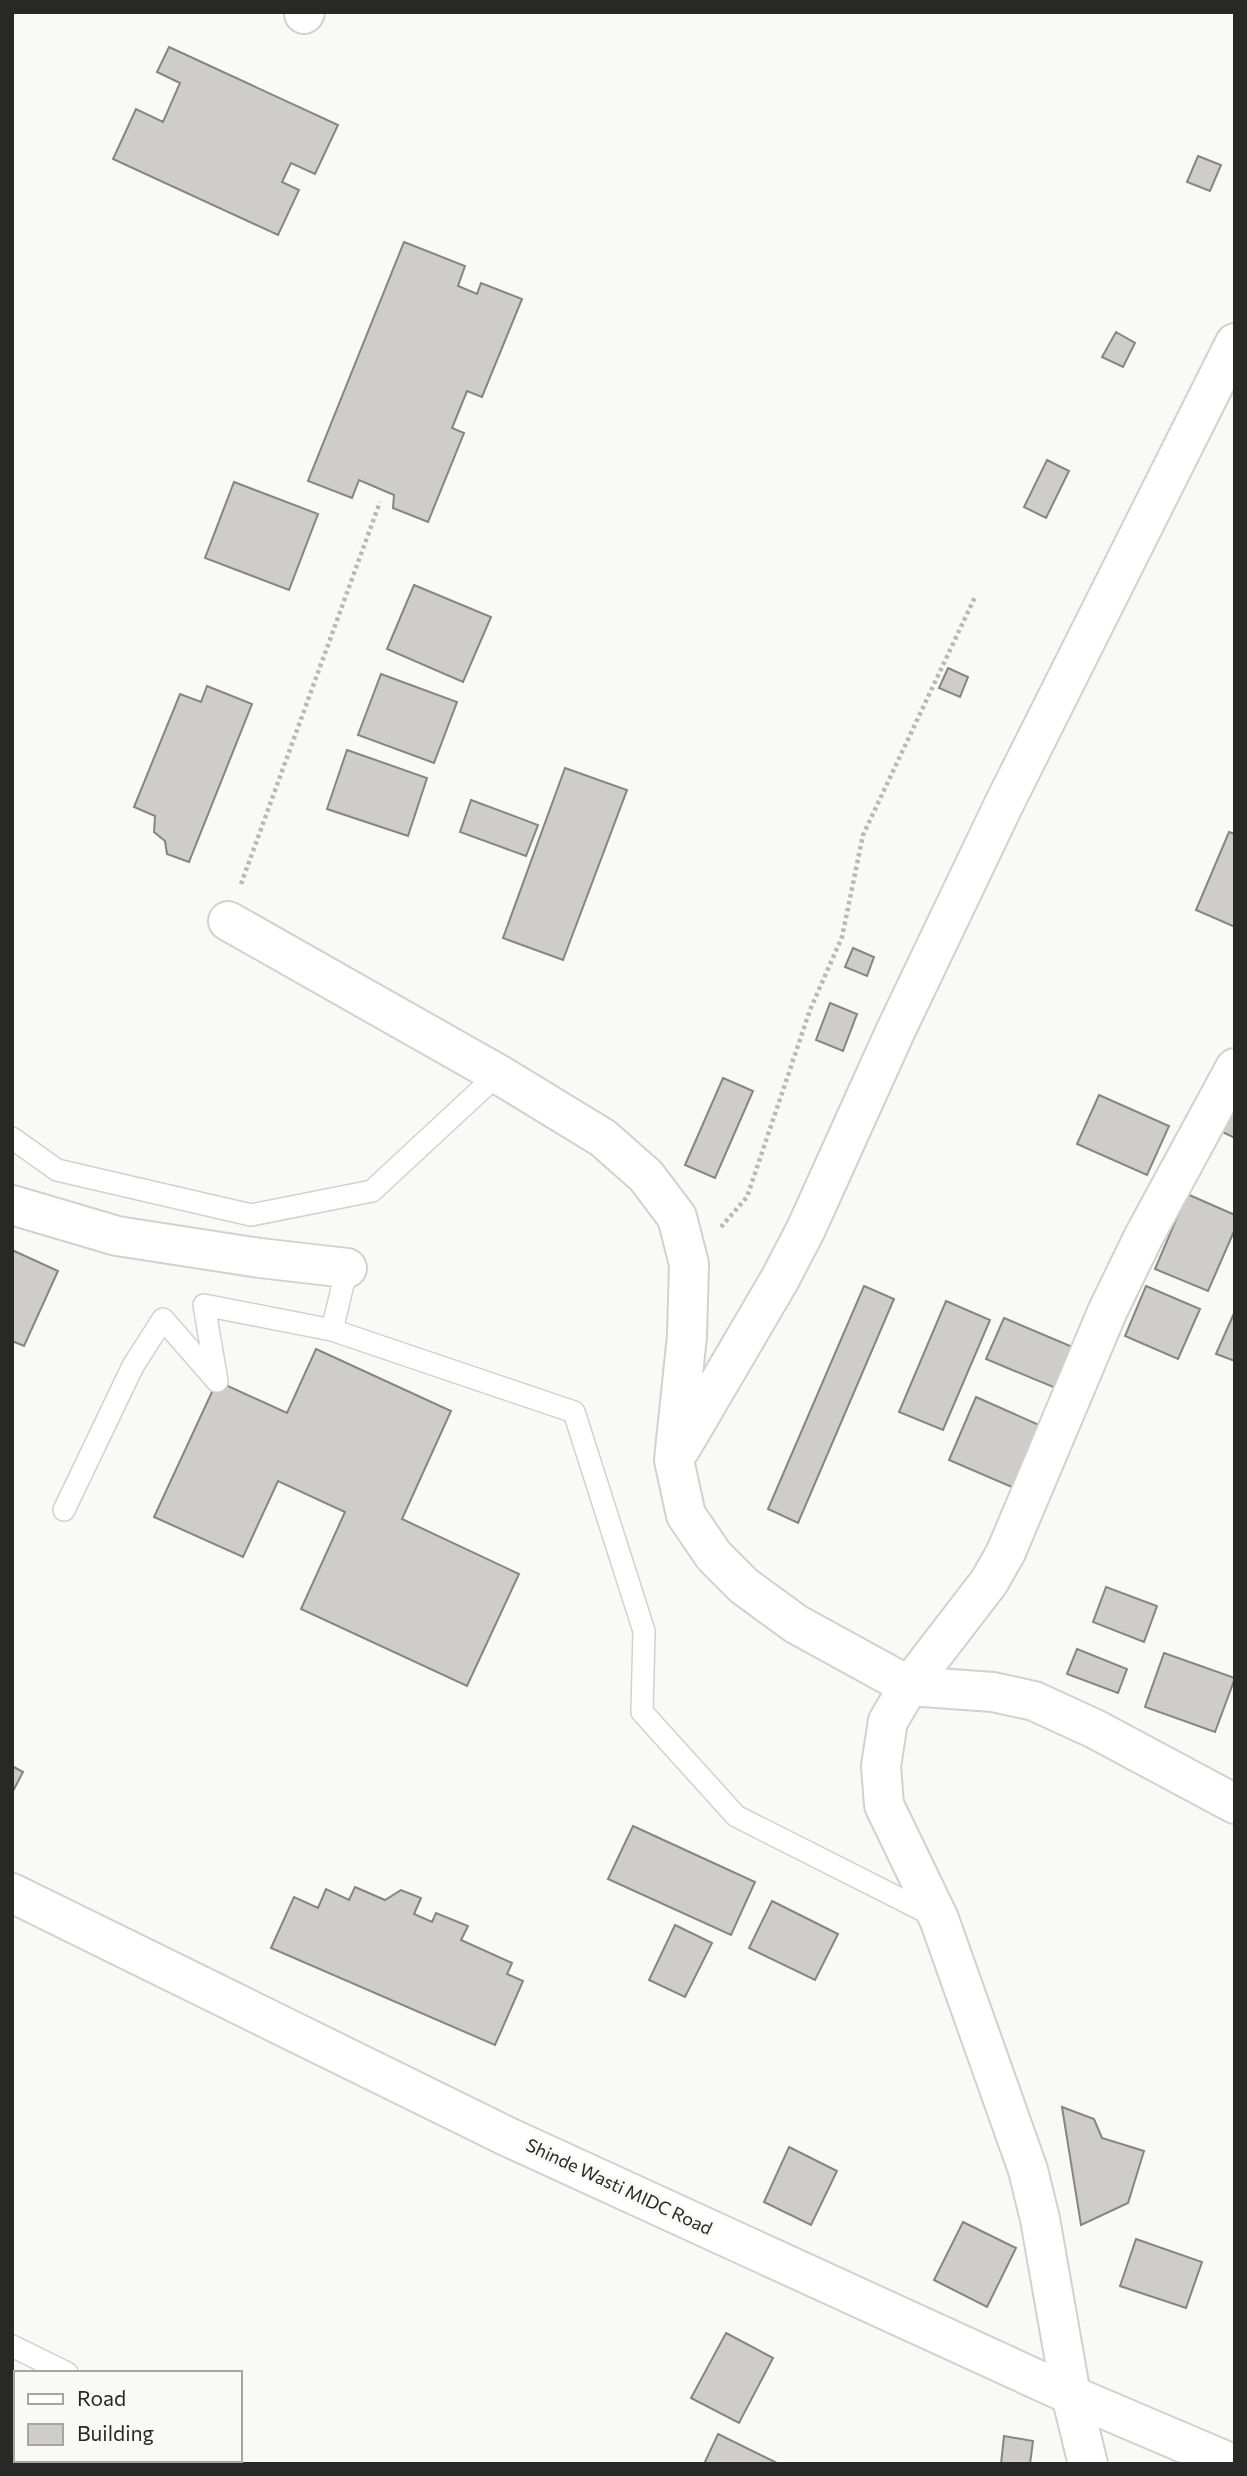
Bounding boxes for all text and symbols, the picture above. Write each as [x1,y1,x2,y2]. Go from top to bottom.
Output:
street label: Shinde Wasti MIDC Road [523,2133,716,2239]
legend [14,2371,242,2462]
text: Road [77,2385,126,2410]
text: Building [77,2420,154,2445]

